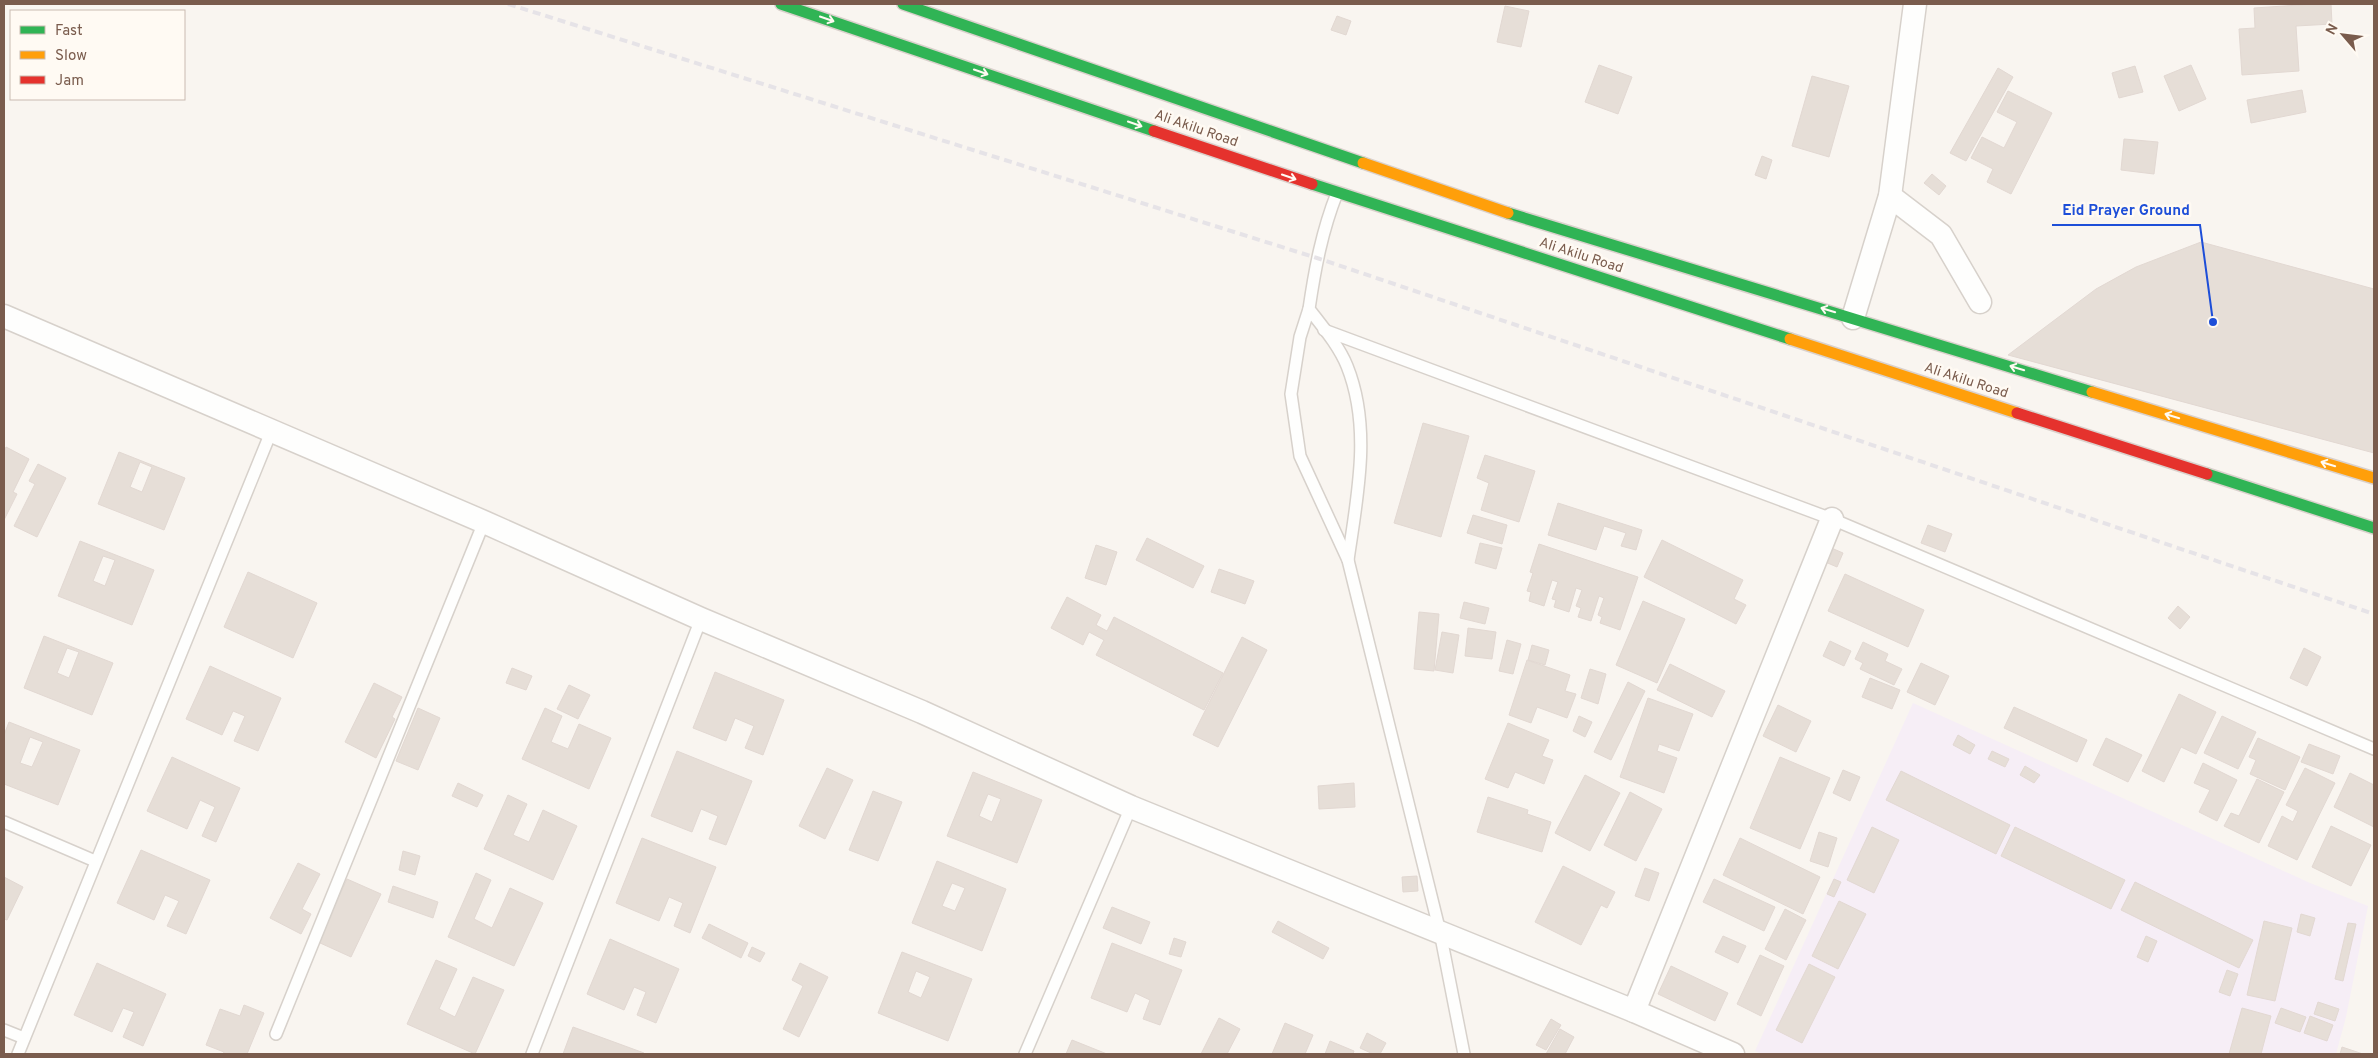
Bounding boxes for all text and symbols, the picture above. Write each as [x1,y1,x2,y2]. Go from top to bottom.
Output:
legend [10,10,185,100]
north arrow [2318,10,2368,60]
one-way arrow [819,15,835,25]
text: N [2323,21,2343,38]
text: Fast [55,22,83,41]
text: Slow [55,47,87,66]
one-way arrow [973,68,988,77]
text: Jam [55,72,84,91]
street label: Ali Akilu Road [1152,107,1240,151]
one-way arrow [1127,120,1142,129]
one-way arrow [1281,172,1297,182]
callout: Eid Prayer Ground [2052,195,2200,225]
text: Eid Prayer Ground [2062,202,2190,221]
street label: Ali Akilu Road [1537,234,1625,278]
one-way arrow [1821,305,1837,315]
street label: Ali Akilu Road [1922,359,2010,403]
one-way arrow [2010,362,2026,372]
one-way arrow [2165,411,2181,420]
one-way arrow [2320,459,2336,468]

